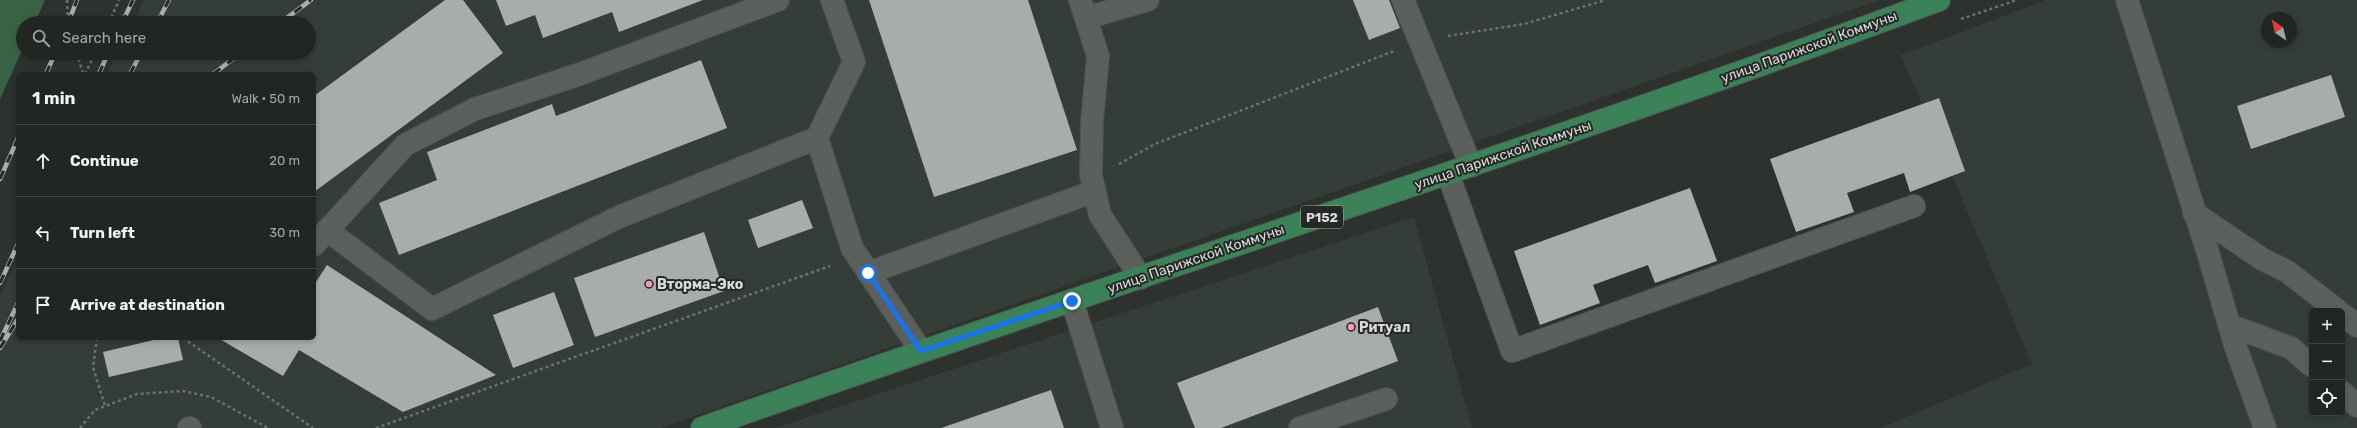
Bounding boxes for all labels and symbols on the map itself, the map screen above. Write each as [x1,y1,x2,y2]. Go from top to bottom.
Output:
street label: улица Парижской Коммуны [1719,7,1899,87]
north arrow [2261,12,2297,48]
street label: улица Парижской Коммуны [1412,117,1594,193]
road number: Р152 [1301,206,1343,228]
street label: улица Парижской Коммуны [1105,221,1287,297]
route start [859,264,877,282]
place label: Вторма-Эко [657,276,743,293]
marker: Вторма-Эко [644,279,654,289]
route end [1063,292,1081,310]
place label: Ритуал [1359,319,1410,336]
marker: Ритуал [1346,322,1356,332]

